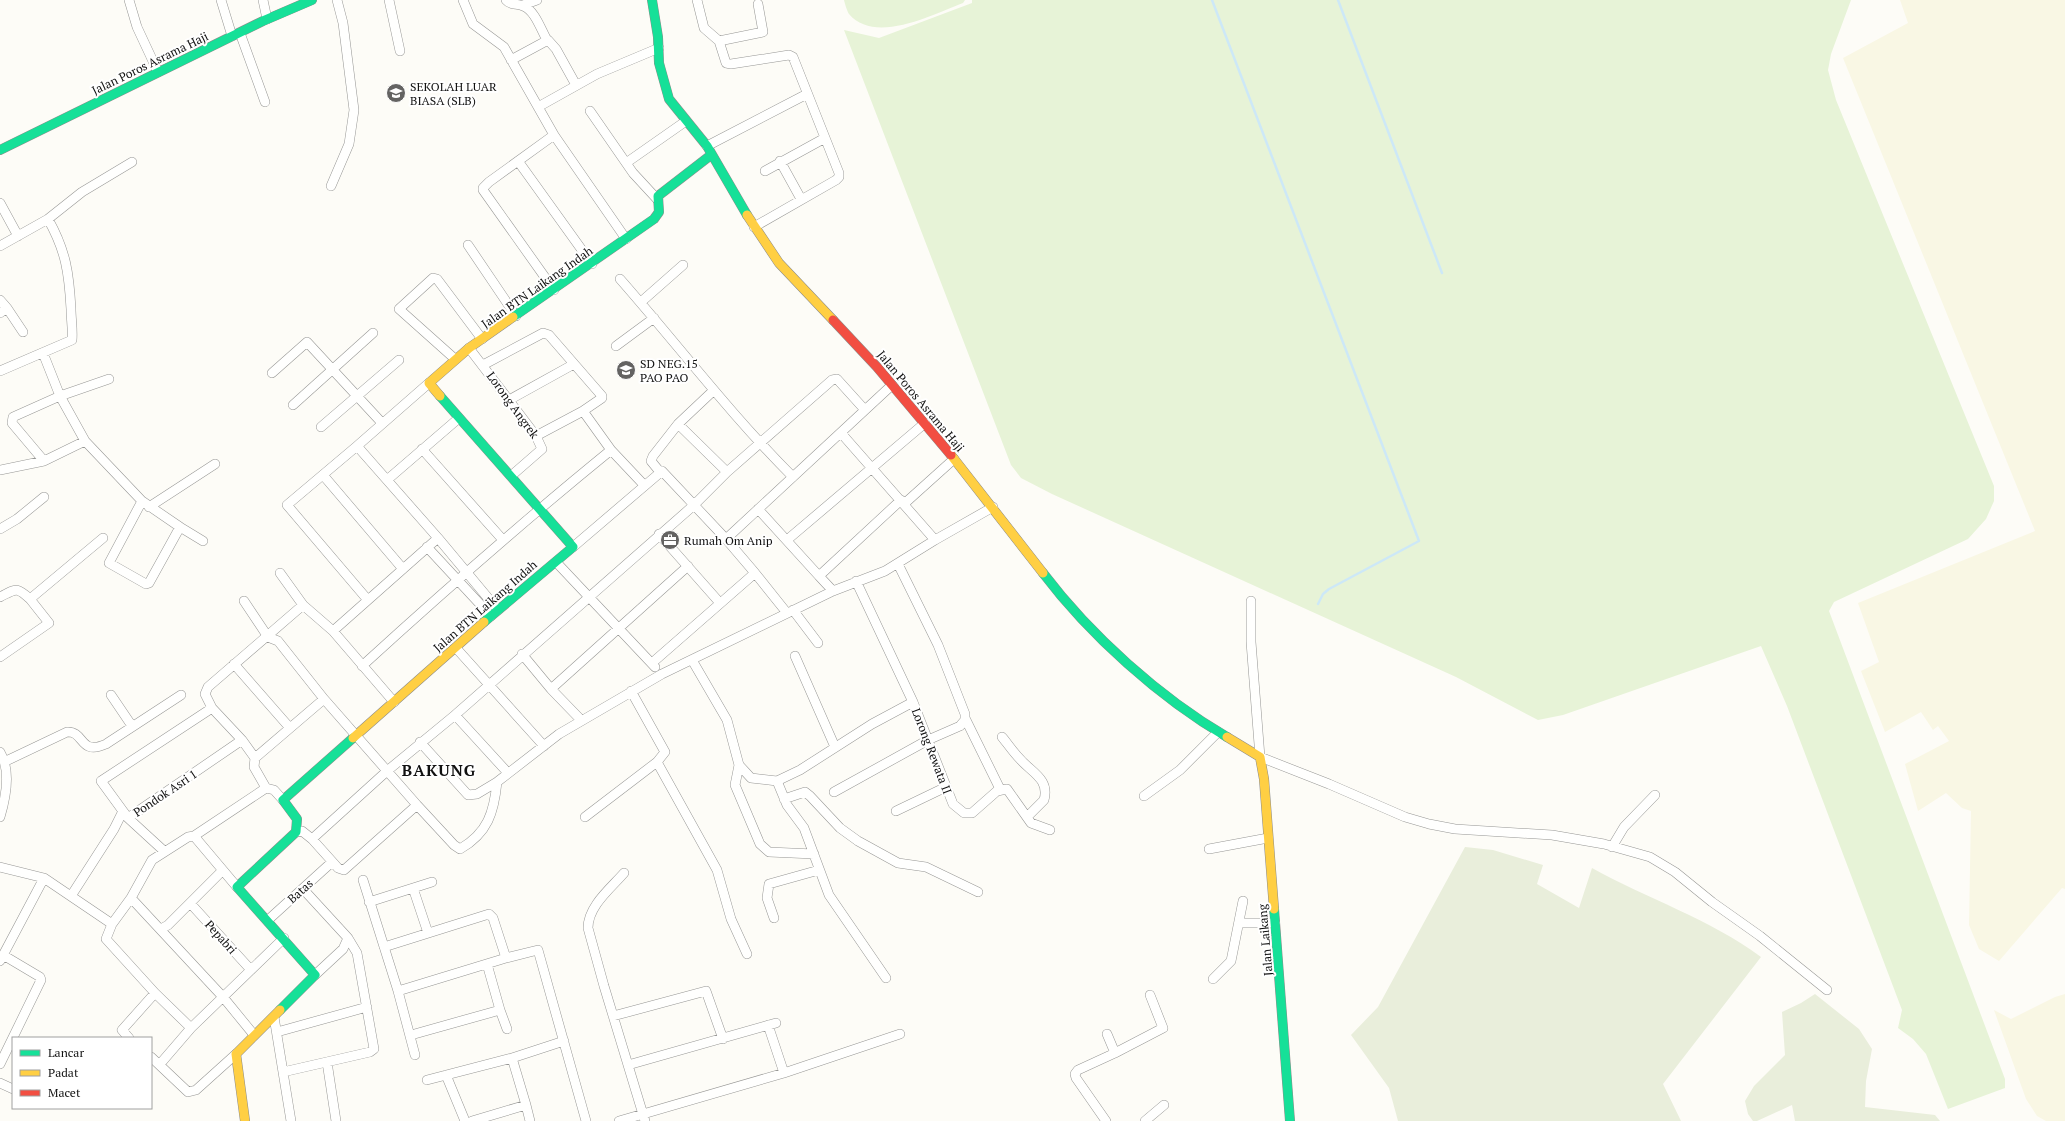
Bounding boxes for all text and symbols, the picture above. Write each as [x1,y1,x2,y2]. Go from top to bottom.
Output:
street label: Jalan Poros Asrama Haji [89,28,211,98]
place label: SEKOLAH LUAR BIASA (SLB) [410,79,497,108]
school or university icon: SEKOLAH LUAR BIASA (SLB) [385,82,407,104]
street label: Jalan BTN Laikang Indah [478,243,596,331]
street label: Jalan Poros Asrama Haji [874,347,968,455]
place label: SD NEG.15 PAO PAO [640,356,698,385]
school or university icon: SD NEG.15 PAO PAO [615,359,637,381]
street label: Lorong Angrek [484,369,543,442]
office icon: Rumah Om Anip [659,529,681,551]
place label: Rumah Om Anip [684,533,773,548]
street label: Jalan BTN Laikang Indah [430,557,540,655]
street label: Lorong Rewata II [909,706,955,796]
district label: BAKUNG [402,759,476,781]
street label: Pondok Asri 1 [130,766,200,820]
street label: Batas [284,876,316,906]
street label: Jalan Laikang [1254,903,1276,976]
street label: Pepabri [202,917,240,957]
legend [12,1037,152,1109]
text: Lancar [48,1045,84,1060]
text: Padat [48,1065,79,1080]
text: Macet [48,1085,81,1100]

